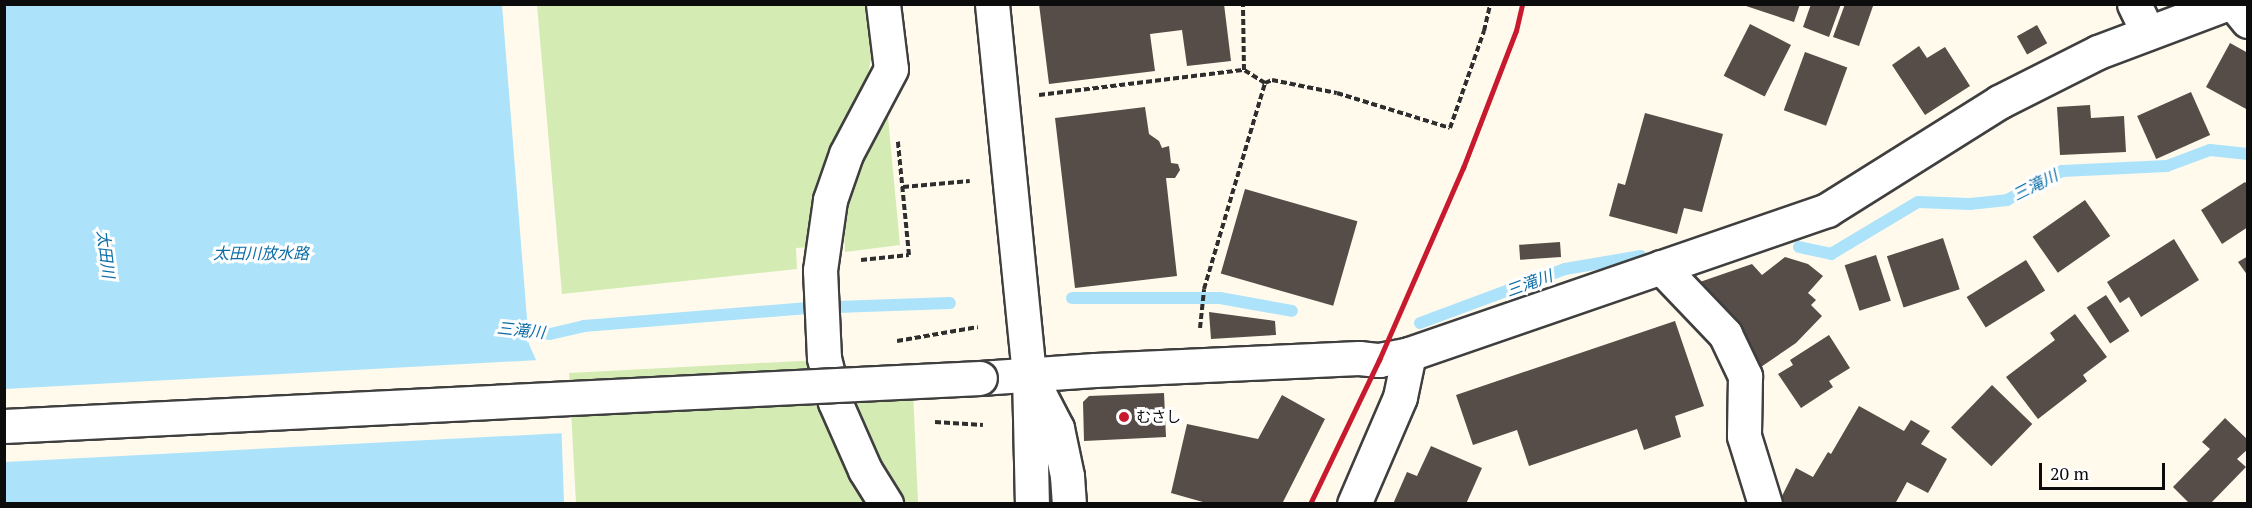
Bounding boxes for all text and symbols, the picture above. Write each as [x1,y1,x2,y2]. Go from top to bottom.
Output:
water label: 三滝川 [2009,166,2061,204]
water label: 太田川 [94,229,118,279]
water label: 太田川放水路 [213,243,309,263]
water label: 三滝川 [1503,266,1555,300]
water label: 三滝川 [496,318,546,342]
place label: むさし [1136,408,1181,426]
marker: むさし [1117,410,1131,424]
scale bar [2042,451,2168,489]
text: 20 m [2050,461,2089,485]

